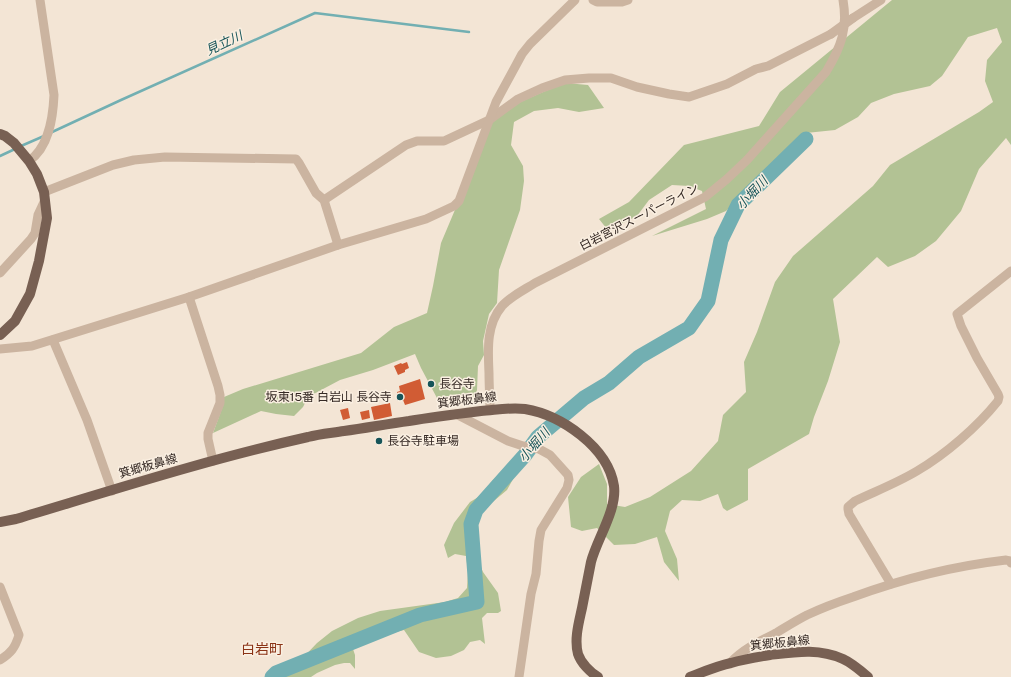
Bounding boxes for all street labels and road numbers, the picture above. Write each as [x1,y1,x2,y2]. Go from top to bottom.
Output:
street label: 白岩宮沢スーパーライン [577,181,701,253]
street label: 箕郷板鼻線 [436,389,498,411]
street label: 箕郷板鼻線 [117,451,179,481]
street label: 箕郷板鼻線 [749,633,811,653]

